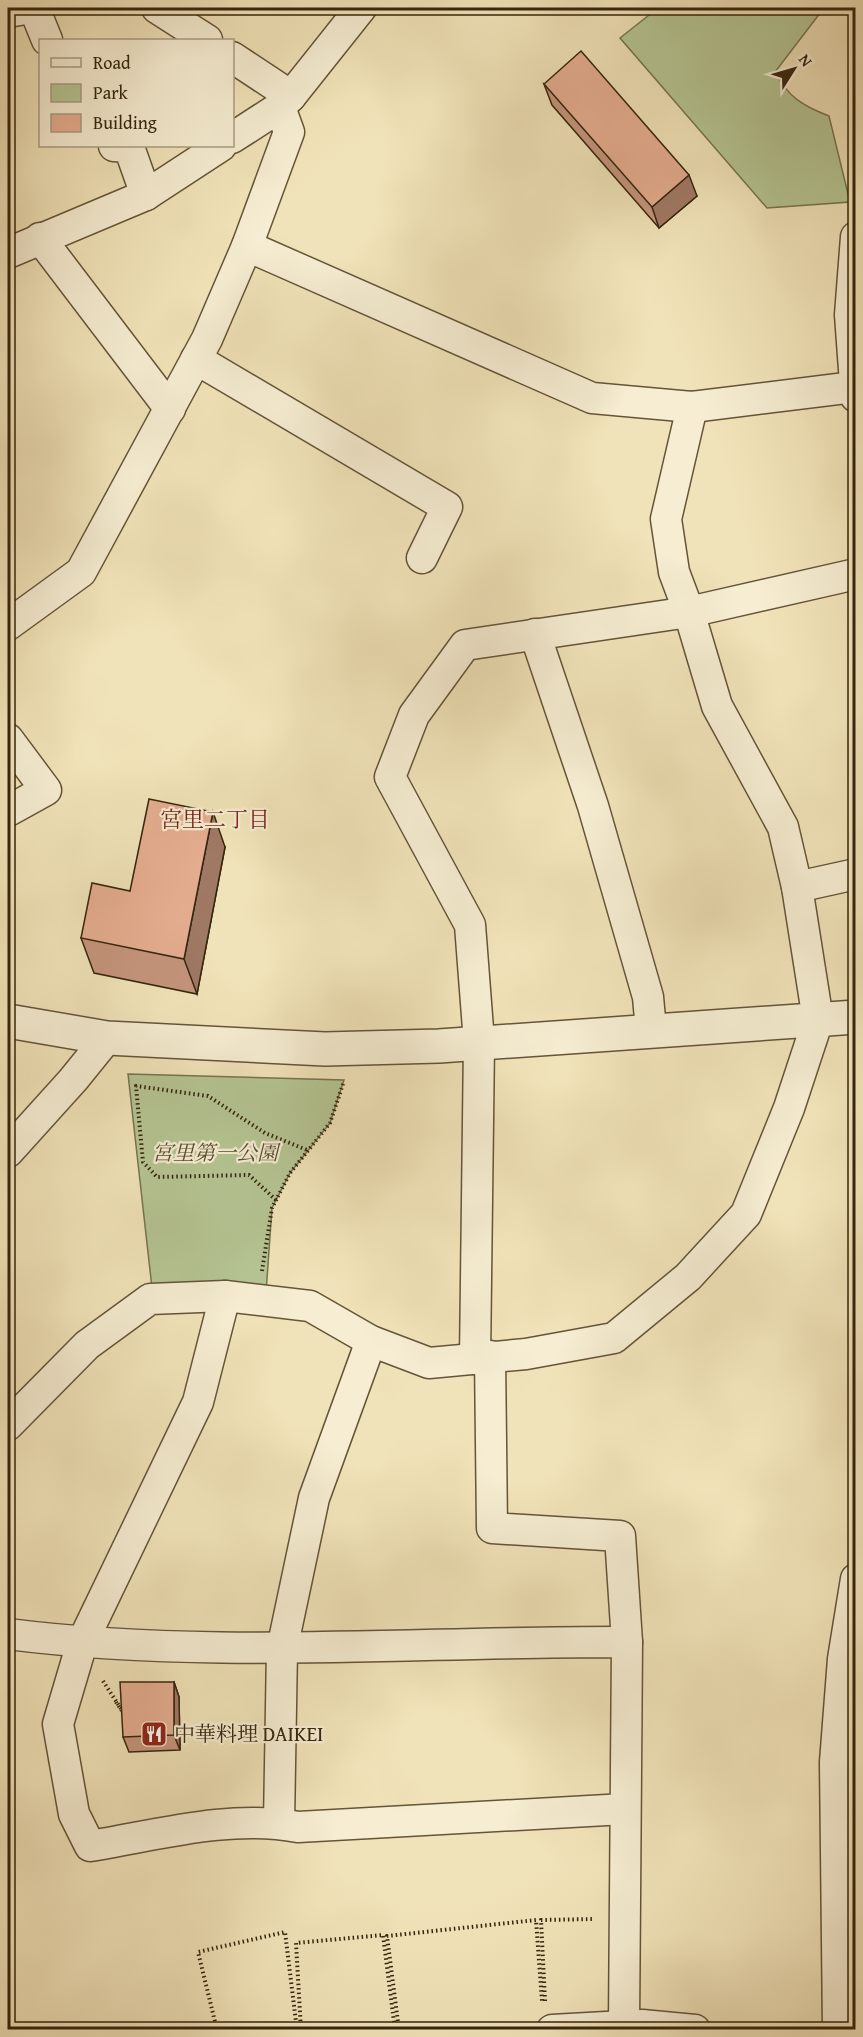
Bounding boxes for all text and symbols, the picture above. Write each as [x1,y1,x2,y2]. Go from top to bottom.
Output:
legend [39,39,234,147]
north arrow [764,39,824,99]
text: N [793,48,819,72]
text: Road [93,49,131,76]
text: Park [93,79,129,106]
text: Building [93,109,157,136]
district label: 宮里二丁目 [160,803,270,835]
park label: 宮里第一公園 [152,1137,281,1168]
place label: 中華料理 DAIKEI [174,1718,323,1749]
restaurant icon: 中華料理 DAIKEI [139,1719,169,1749]

